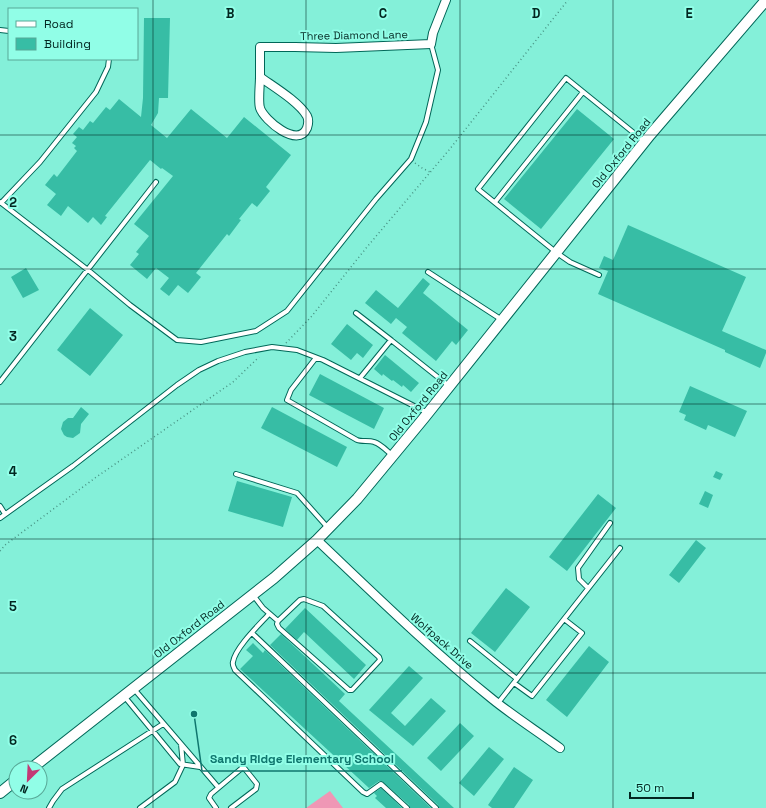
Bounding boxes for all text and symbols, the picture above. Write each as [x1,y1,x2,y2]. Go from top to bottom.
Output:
text: B [226,5,235,22]
text: C [379,5,387,22]
text: D [532,5,541,22]
text: E [685,5,693,22]
legend [8,8,138,60]
text: Road [44,16,73,32]
street label: Three Diamond Lane [300,27,408,43]
text: Building [44,36,91,52]
street label: Old Oxford Road [588,115,654,191]
text: 2 [9,194,17,211]
text: 3 [9,328,17,345]
street label: Old Oxford Road [385,368,451,444]
text: 4 [9,463,17,480]
street label: Old Oxford Road [151,597,227,661]
text: 5 [9,598,17,615]
street label: Wolfpack Drive [408,610,476,672]
text: 6 [9,732,17,749]
callout: Sandy Ridge Elementary School [202,747,402,771]
text: Sandy Ridge Elementary School [210,751,394,767]
north arrow [8,760,48,800]
scale bar [630,774,693,800]
text: 50 m [636,780,664,796]
text: N [18,781,30,797]

